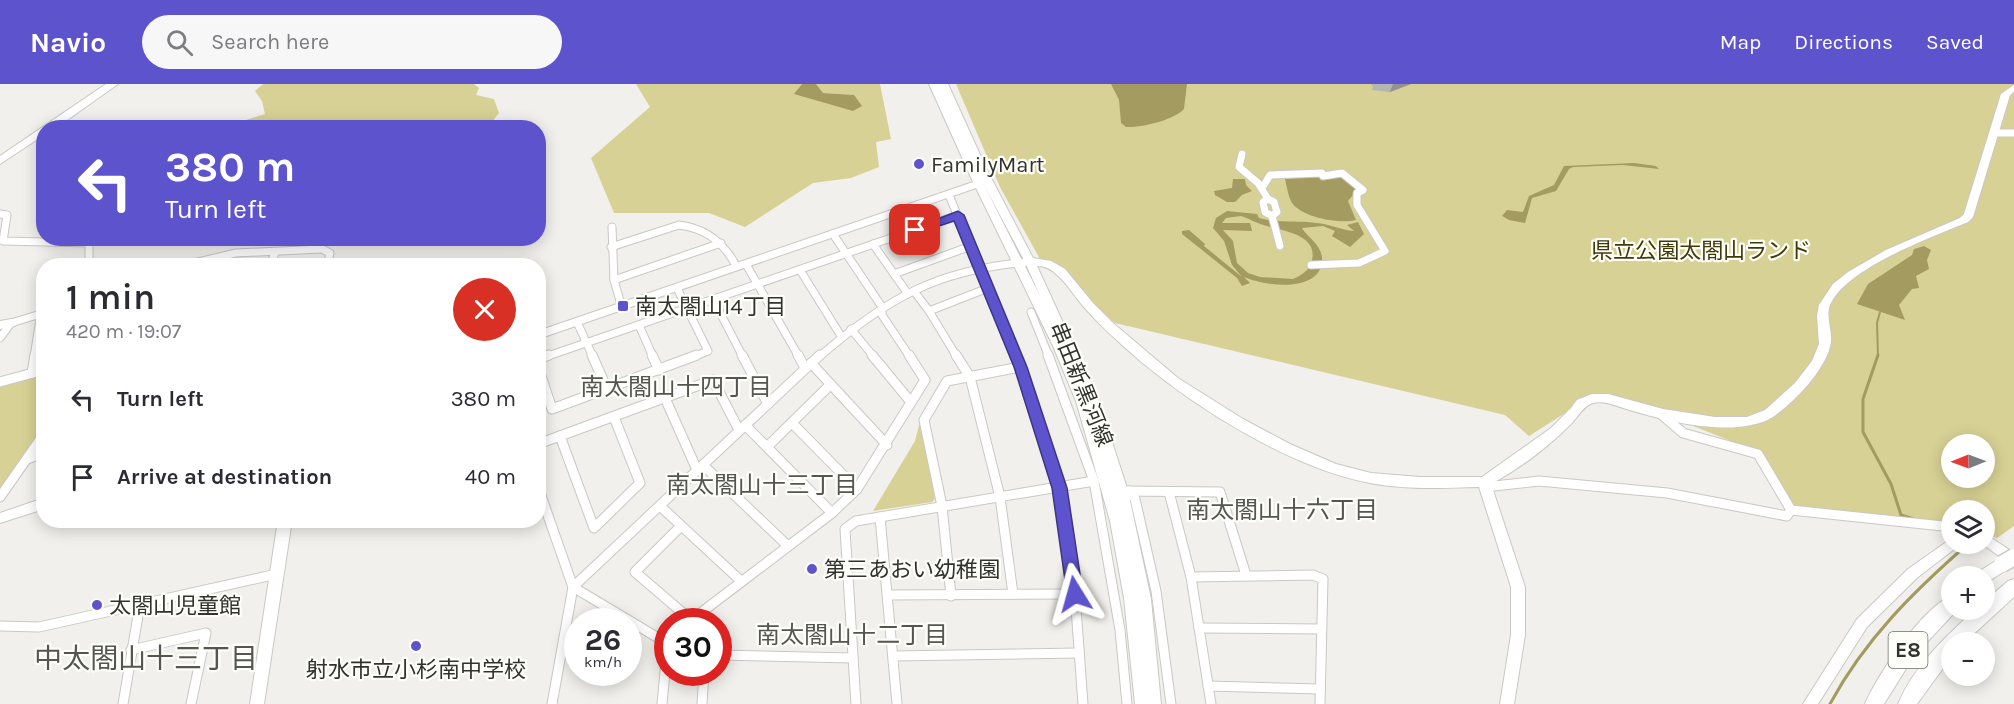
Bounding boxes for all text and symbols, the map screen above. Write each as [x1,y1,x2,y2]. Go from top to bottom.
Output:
search box [142,15,562,69]
text: Navio [30,26,106,59]
icon: search [163,26,196,59]
text: Search here [211,29,329,55]
text: Map [1720,30,1761,54]
text: Directions [1794,30,1893,54]
text: Saved [1926,30,1984,54]
text: 380 m [165,142,295,192]
icon: left [66,144,144,222]
place label: FamilyMart [931,152,1045,178]
marker: FamilyMart [912,157,926,171]
text: Turn left [165,193,266,225]
pin [889,204,940,255]
icon: arrive [898,213,931,246]
park label: 県立公園太閤山ランド [1591,238,1811,264]
text: 1 min [66,276,155,318]
button: close [453,278,516,341]
place label: 南太閤山14丁目 [635,294,787,320]
marker: 南太閤山14丁目 [616,299,630,313]
street label: 串田新黒河線 [1044,318,1118,450]
text: 420 m · 19:07 [66,320,181,343]
district label: 南太閤山十四丁目 [580,373,772,401]
icon: left [66,383,99,416]
text: Turn left [117,386,204,412]
text: 380 m [451,386,516,412]
north arrow [1941,434,1995,488]
map controls [1941,434,1995,686]
icon: arrive [66,461,99,494]
text: Arrive at destination [117,464,332,490]
text: 40 m [465,464,516,490]
district label: 南太閤山十三丁目 [666,471,858,499]
district label: 南太閤山十六丁目 [1186,496,1378,524]
button: layers [1941,500,1995,554]
place label: 第三あおい幼稚園 [824,557,1000,583]
marker: 第三あおい幼稚園 [805,562,819,576]
position arrow [1043,562,1107,626]
button: + [1941,566,1995,620]
place label: 太閤山児童館 [109,593,241,619]
marker: 太閤山児童館 [90,598,104,612]
speed limit sign: 30 [654,608,732,686]
district label: 南太閤山十二丁目 [756,621,948,649]
text: 26 [585,622,621,658]
road number: E8 [1888,632,1928,668]
button: − [1941,632,1995,686]
marker: 射水市立小杉南中学校 [409,639,423,653]
district label: 中太閤山十三丁目 [34,642,258,675]
text: km/h [584,653,622,671]
place label: 射水市立小杉南中学校 [306,657,526,683]

